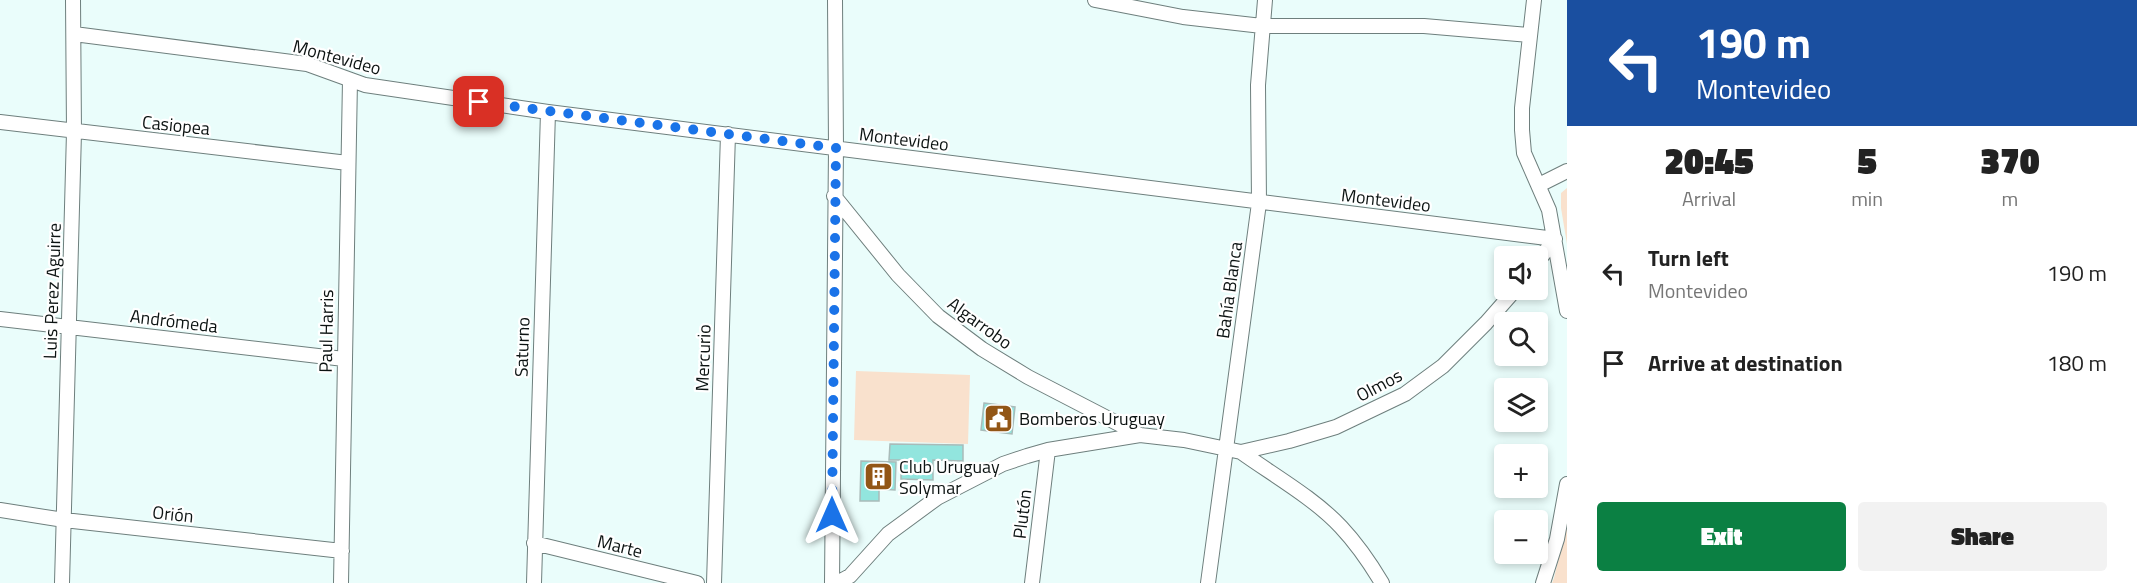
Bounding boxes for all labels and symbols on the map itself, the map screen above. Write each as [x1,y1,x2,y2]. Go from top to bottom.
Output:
street label: Montevideo [290,32,384,82]
pin [453,76,504,127]
street label: Casiopea [141,108,211,142]
street label: Montevideo [858,120,950,158]
street label: Montevideo [1340,181,1432,219]
street label: Luis Perez Aguirre [36,223,68,359]
street label: Bahía Blanca [1209,240,1249,340]
street label: Paul Harris [312,289,340,373]
street label: Algarrobo [942,290,1018,356]
street label: Andrómeda [129,302,219,340]
street label: Saturno [507,317,537,377]
street label: Mercurio [688,324,718,392]
street label: Olmos [1351,362,1407,408]
public building icon: Bomberos Uruguay [982,402,1014,434]
place label: Bomberos Uruguay [1019,405,1165,432]
place label: Club Uruguay Solymar [899,453,1000,501]
building icon: Club Uruguay Solymar [862,460,894,492]
position arrow [800,483,864,547]
street label: Plutón [1006,488,1038,540]
street label: Orión [151,498,195,530]
street label: Marte [595,527,645,565]

